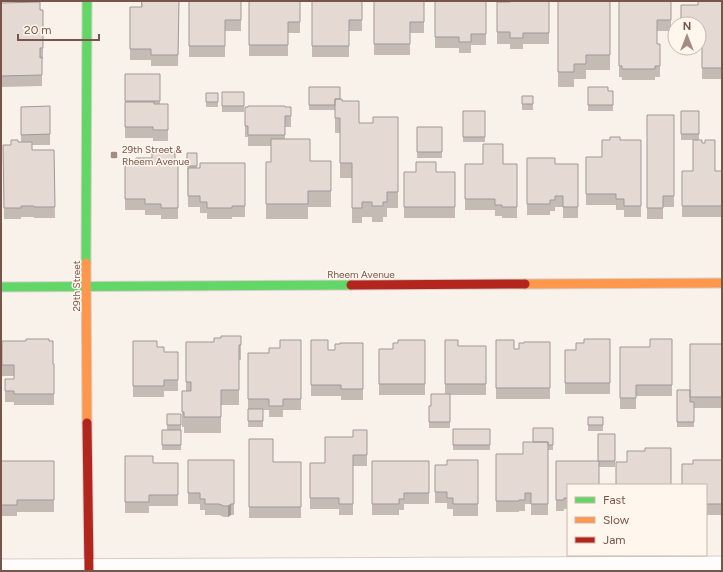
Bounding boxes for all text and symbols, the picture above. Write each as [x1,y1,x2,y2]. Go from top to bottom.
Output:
scale bar [18,16,99,42]
north arrow [667,16,707,56]
text: N [683,20,691,33]
text: 20 m [24,23,52,37]
place label: 29th Street & Rheem Avenue [122,143,190,168]
marker: 29th Street & Rheem Avenue [109,150,119,160]
street label: 29th Street [70,260,83,312]
street label: Rheem Avenue [327,268,395,281]
legend [567,484,707,556]
text: Fast [603,493,626,507]
text: Slow [603,513,630,527]
text: Jam [603,533,626,547]

